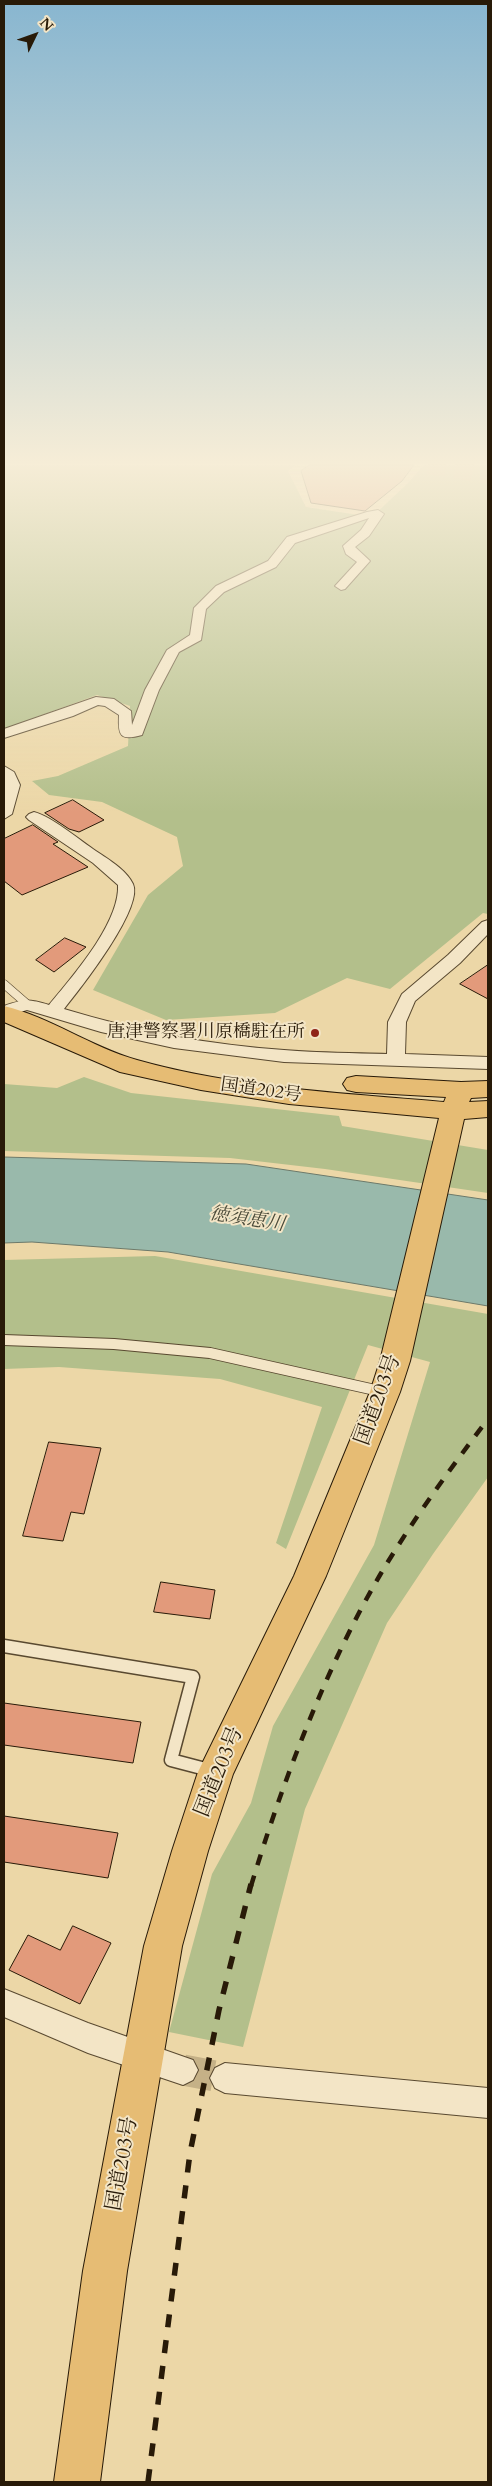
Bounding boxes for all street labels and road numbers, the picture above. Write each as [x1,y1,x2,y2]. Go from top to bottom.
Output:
street label: 国道202号 [219,1075,303,1107]
street label: 国道203号 [351,1351,407,1449]
street label: 国道203号 [190,1723,250,1821]
street label: 国道203号 [102,2115,144,2213]

